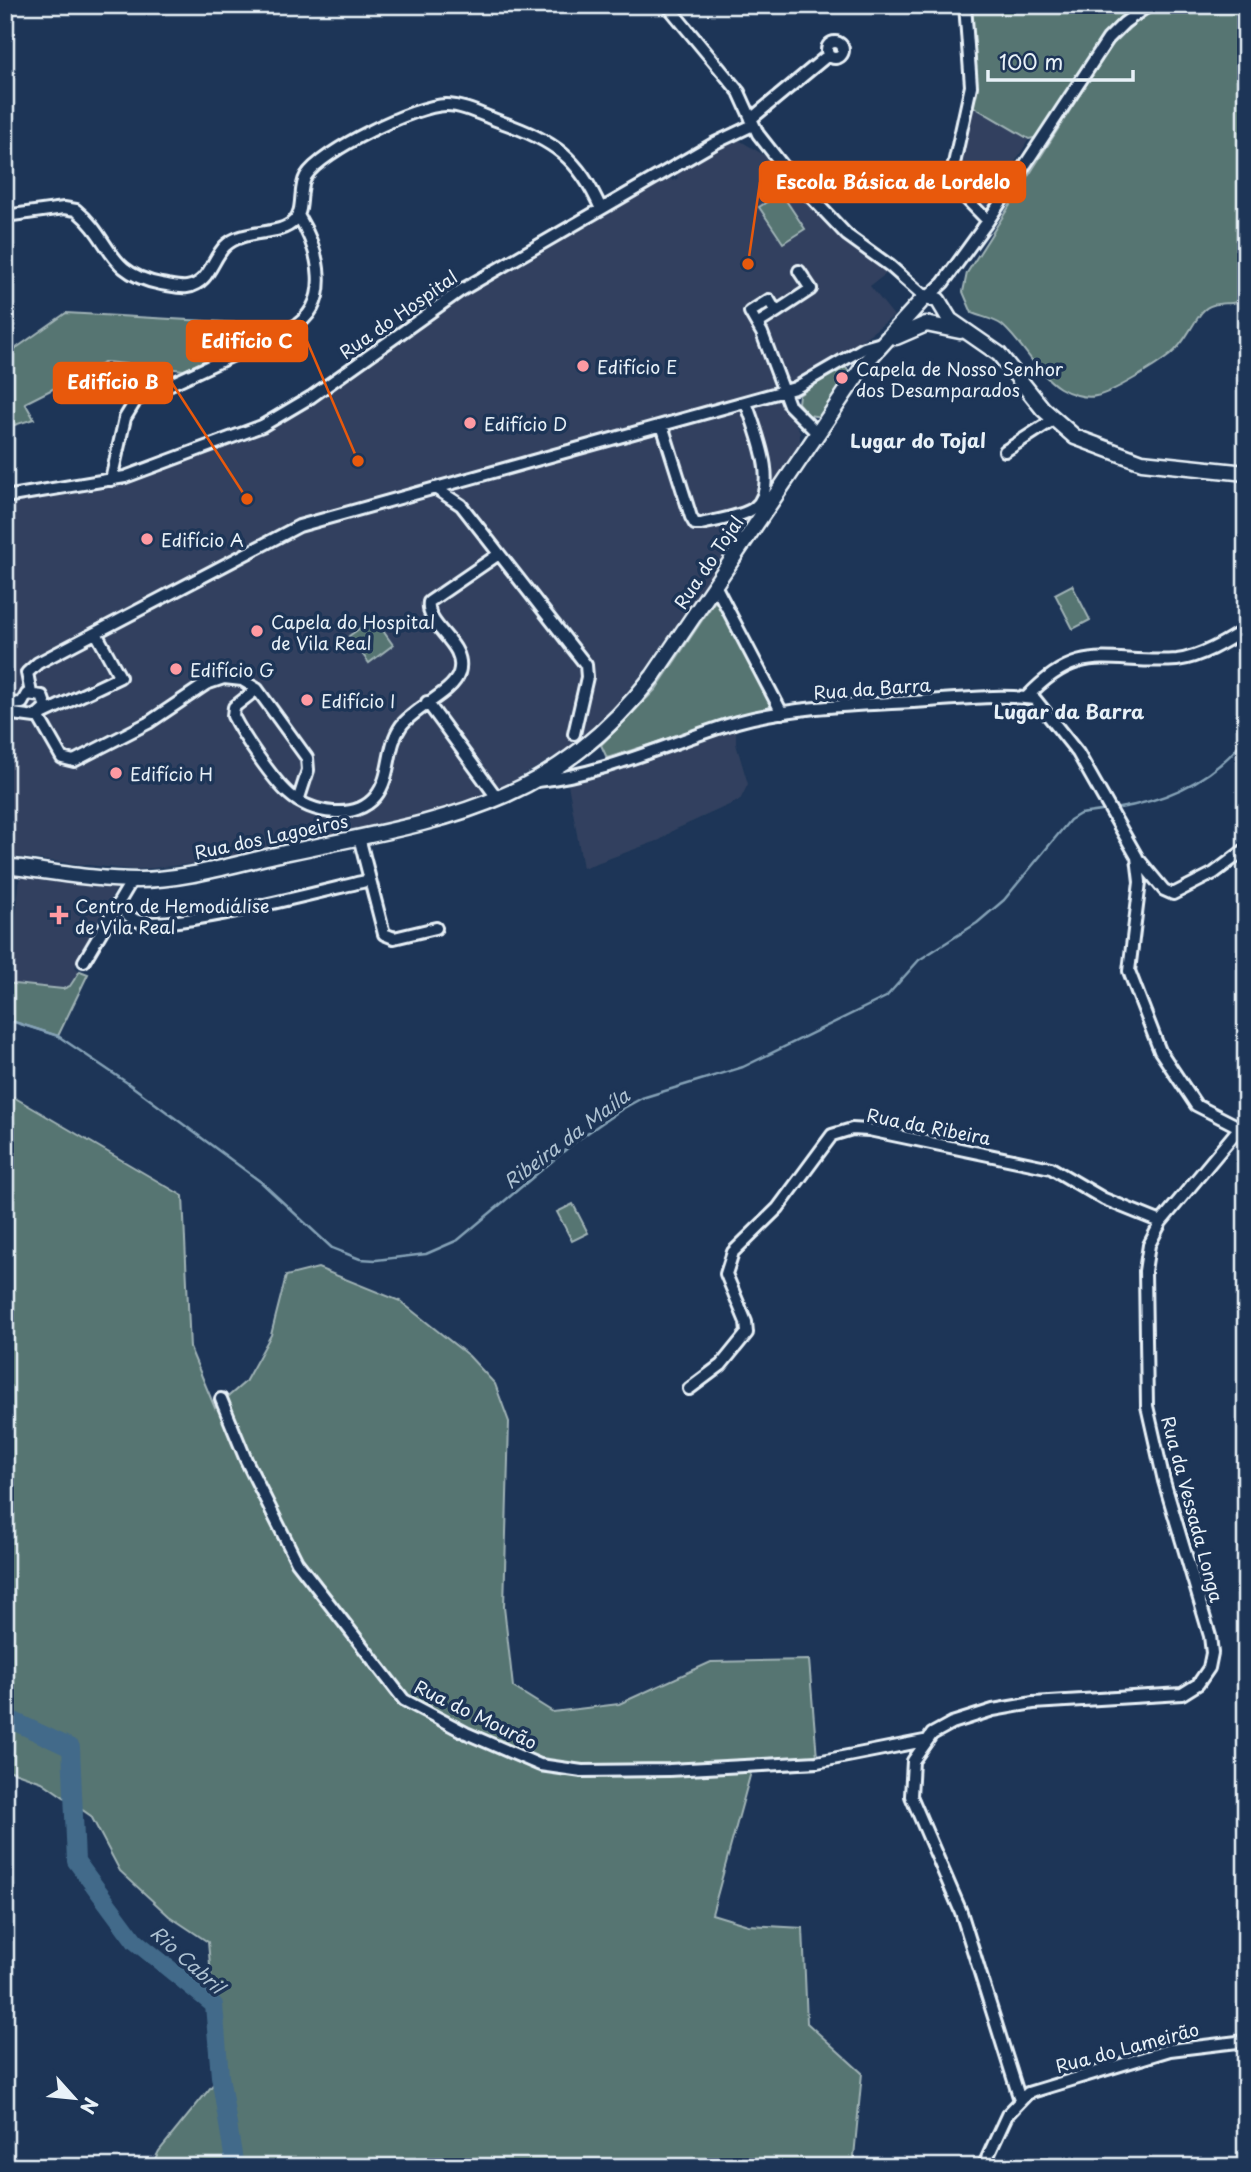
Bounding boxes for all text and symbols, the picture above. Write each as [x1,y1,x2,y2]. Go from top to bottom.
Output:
scale bar [988,38,1134,82]
text: 100 m [999,45,1063,77]
callout: Escola Básica de Lordelo [760,162,1025,202]
text: Escola Básica de Lordelo [776,167,1010,195]
street label: Rua do Hospital [333,263,463,365]
callout: Edifício C [187,321,307,361]
text: Edifício C [201,326,293,354]
place label: Edifício E [597,353,677,380]
place label: Capela de Nosso Senhor dos Desamparados [856,355,1064,403]
marker: Edifício E [575,358,591,374]
callout: Edifício B [54,363,172,403]
text: Edifício B [67,367,159,395]
marker: Capela de Nosso Senhor dos Desamparados [834,370,850,386]
place label: Edifício D [484,410,567,437]
marker: Edifício D [462,415,478,431]
district label: Lugar do Tojal [850,426,986,454]
street label: Rua do Tojal [667,510,749,614]
place label: Edifício A [161,526,244,553]
marker: Edifício A [139,531,155,547]
place label: Capela do Hospital de Vila Real [271,608,435,656]
marker: Capela do Hospital de Vila Real [249,623,265,639]
place label: Edifício G [190,656,275,683]
marker: Edifício G [168,661,184,677]
street label: Rua da Barra [812,670,932,706]
place label: Edifício I [321,687,396,714]
marker: Edifício I [299,692,315,708]
district label: Lugar da Barra [994,697,1144,725]
place label: Edifício H [130,760,213,787]
marker: Edifício H [108,765,124,781]
street label: Rua dos Lagoeiros [192,807,350,865]
place label: Centro de Hemodiálise de Vila Real [75,892,270,940]
marker: Centro de Hemodiálise de Vila Real [49,905,69,925]
water label: Ribeira da Maíla [497,1081,636,1195]
street label: Rua da Ribeira [865,1101,993,1151]
street label: Rua da Vessada Longa [1155,1413,1231,1606]
street label: Rua do Mourão [410,1673,542,1755]
water label: Rio Cabril [145,1918,233,2001]
street label: Rua do Lameirão [1052,2015,1202,2079]
north arrow [38,2064,108,2134]
text: N [74,2093,106,2119]

